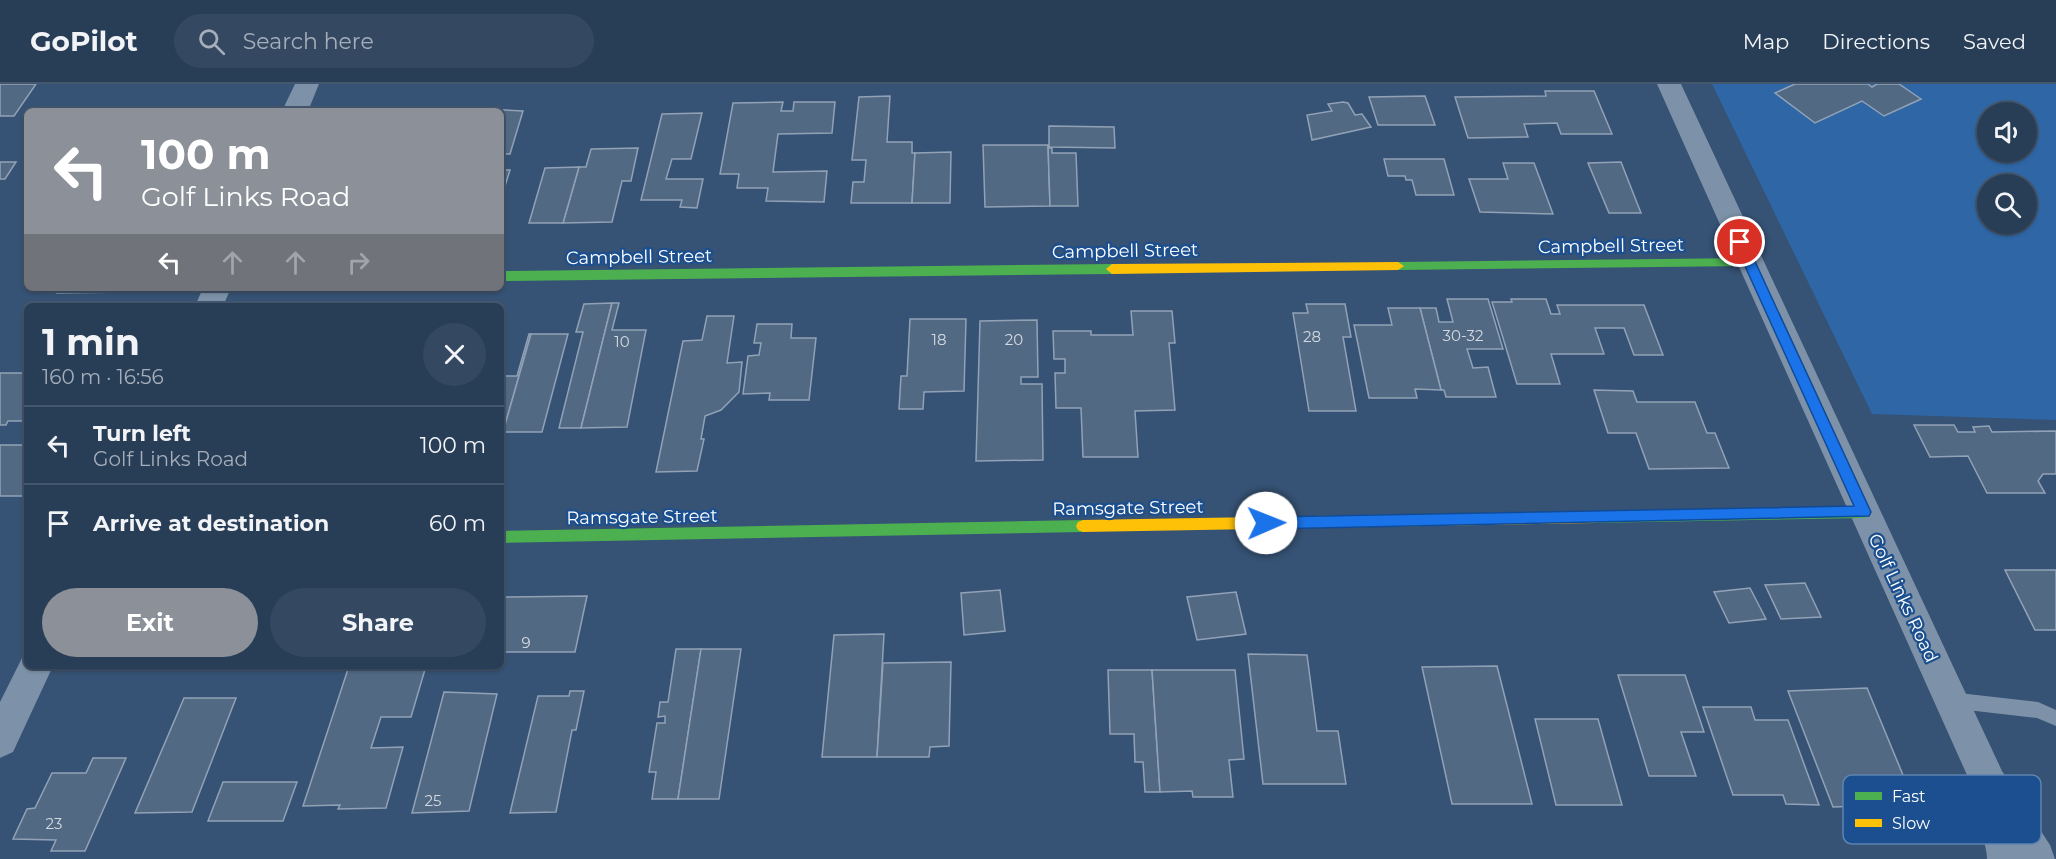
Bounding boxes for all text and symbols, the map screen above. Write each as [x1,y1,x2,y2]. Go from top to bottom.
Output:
search box [174,14,594,68]
text: GoPilot [30,24,138,58]
icon: search [195,25,228,58]
text: Search here [243,28,374,55]
text: Map [1743,29,1789,54]
text: Directions [1822,29,1930,54]
text: Saved [1963,29,2026,54]
map controls [1977,102,2037,234]
button: sound [1977,102,2037,162]
text: 100 m [141,128,270,180]
icon: left [42,132,120,210]
button: search [1977,174,2037,234]
text: Golf Links Road [141,180,350,213]
pin [1714,216,1765,267]
icon: arrive [1723,225,1756,258]
street label: Campbell Street [1538,234,1684,258]
street label: Campbell Street [1052,239,1198,263]
street label: Campbell Street [566,245,712,269]
icon: left [153,246,186,279]
icon: ahead [216,246,249,279]
icon: ahead [279,246,312,279]
icon: right [342,246,375,279]
text: 1 min [42,320,140,364]
button: close [423,323,486,386]
house number: 30-32 [1443,326,1483,345]
house number: 28 [1303,327,1321,346]
house number: 18 [932,330,947,349]
house number: 20 [1005,330,1023,349]
house number: 10 [614,332,630,351]
text: 160 m · 16:56 [42,365,164,389]
text: Turn left [93,420,191,447]
icon: left [42,429,75,462]
text: 100 m [420,432,486,459]
text: Golf Links Road [93,447,248,471]
position arrow [1234,491,1298,555]
street label: Ramsgate Street [1052,496,1204,520]
street label: Ramsgate Street [566,505,718,529]
icon: arrive [42,507,75,540]
text: Arrive at destination [93,510,329,537]
text: 60 m [429,510,486,537]
street label: Golf Links Road [1864,530,1942,666]
button: Exit [42,588,258,657]
button: Share [270,588,486,657]
house number: 9 [521,633,531,652]
legend [1843,775,2041,844]
text: Fast [1892,787,1926,806]
house number: 25 [424,791,442,810]
house number: 23 [46,814,62,833]
text: Slow [1892,814,1930,833]

